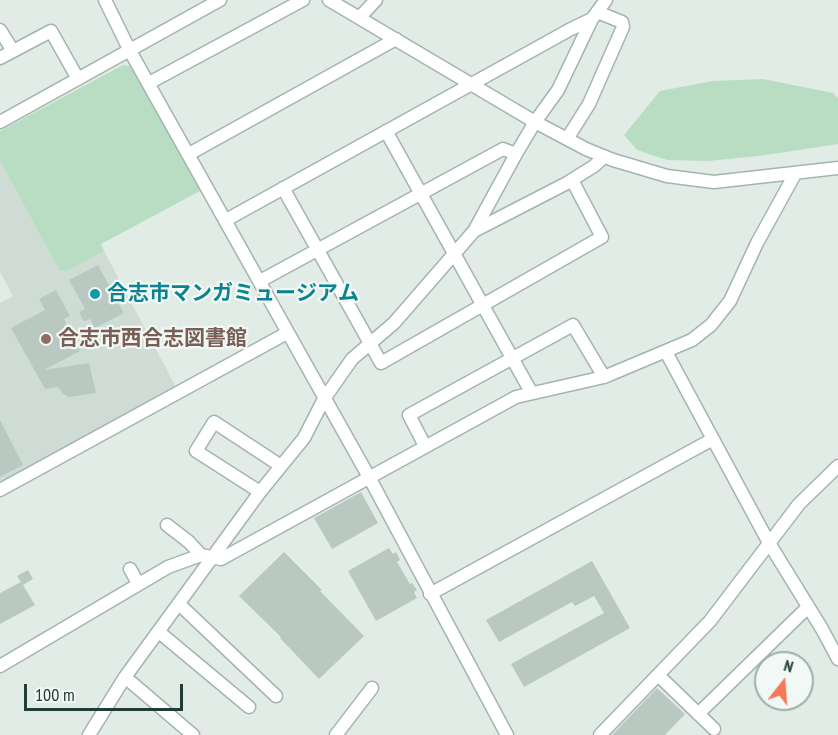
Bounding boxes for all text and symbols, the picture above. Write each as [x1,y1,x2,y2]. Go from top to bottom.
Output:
place label: 合志市マンガミュージアム [107,281,359,307]
marker: 合志市マンガミュージアム [88,287,102,301]
place label: 合志市西合志図書館 [58,326,247,352]
marker: 合志市西合志図書館 [39,332,53,346]
north arrow [754,651,814,711]
text: N [782,655,796,677]
scale bar [27,672,186,710]
text: 100 m [35,683,75,706]

